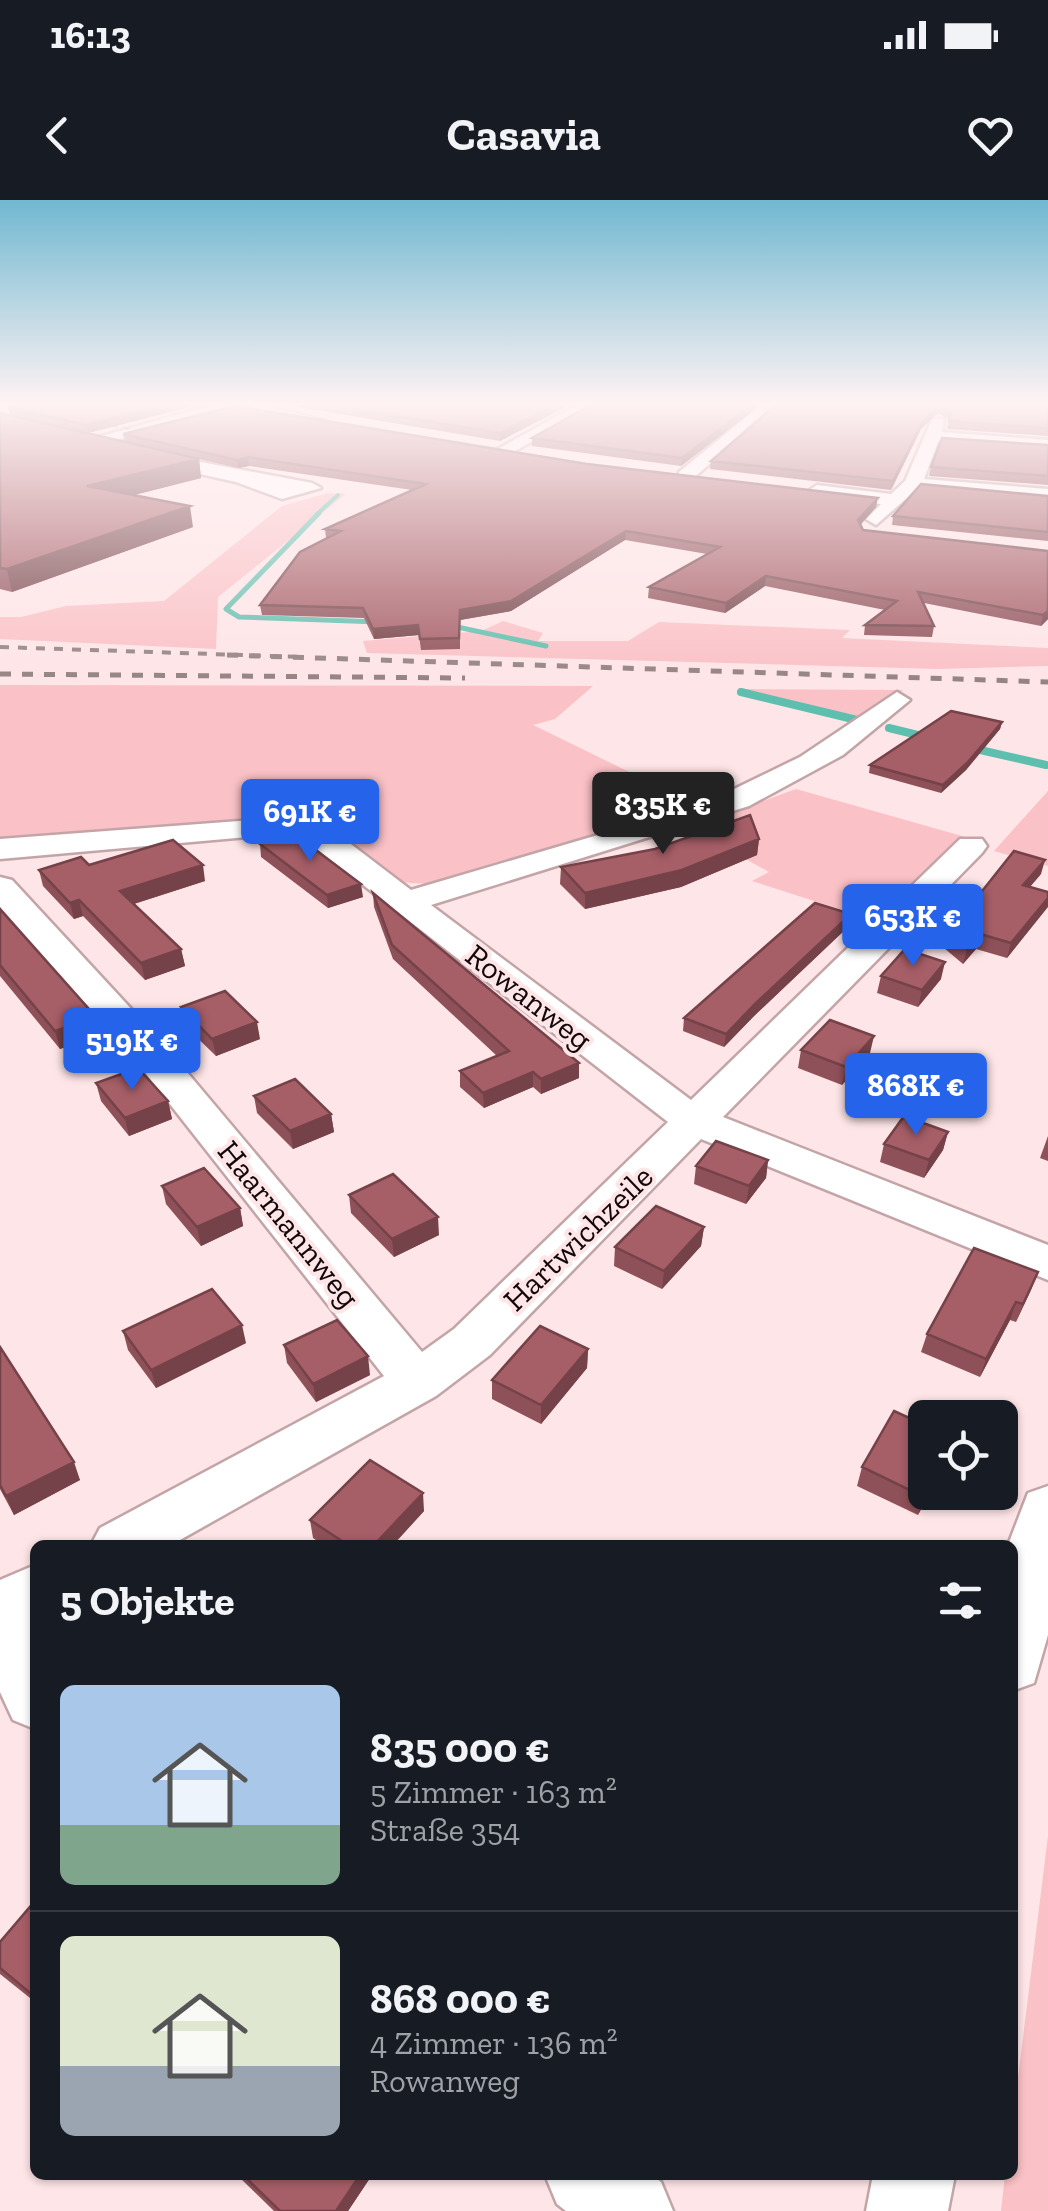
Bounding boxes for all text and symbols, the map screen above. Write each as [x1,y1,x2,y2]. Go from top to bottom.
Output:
text: 16:13 [50,12,131,58]
icon: back [30,108,85,163]
text: Casavia [447,108,601,162]
icon: heart [963,108,1018,163]
pin: 835K € [582,772,744,857]
pin: 691K € [229,779,391,864]
text: 835K € [614,785,712,823]
text: 691K € [263,792,357,830]
pin: 653K € [832,884,994,969]
text: 653K € [864,897,962,935]
street label: Rowanweg [458,936,600,1058]
pin: 519K € [51,1008,213,1093]
text: 519K € [85,1021,179,1059]
pin: 868K € [835,1053,997,1138]
text: 868K € [867,1066,965,1104]
street label: Haarmannweg [210,1133,368,1315]
street label: Hartwichzeile [495,1157,661,1319]
map controls [908,1400,1018,1510]
button: locate [908,1400,1018,1510]
icon: filters [933,1573,988,1628]
text: 5 Objekte [60,1575,234,1626]
text: 835 000 € [370,1722,550,1773]
icon: home [140,1725,260,1845]
text: 5 Zimmer · 163 m² [370,1773,617,1811]
text: Straße 354 [370,1811,520,1849]
text: 868 000 € [370,1973,551,2024]
icon: home [140,1976,260,2096]
text: 4 Zimmer · 136 m² [370,2024,618,2062]
text: Rowanweg [370,2062,520,2100]

